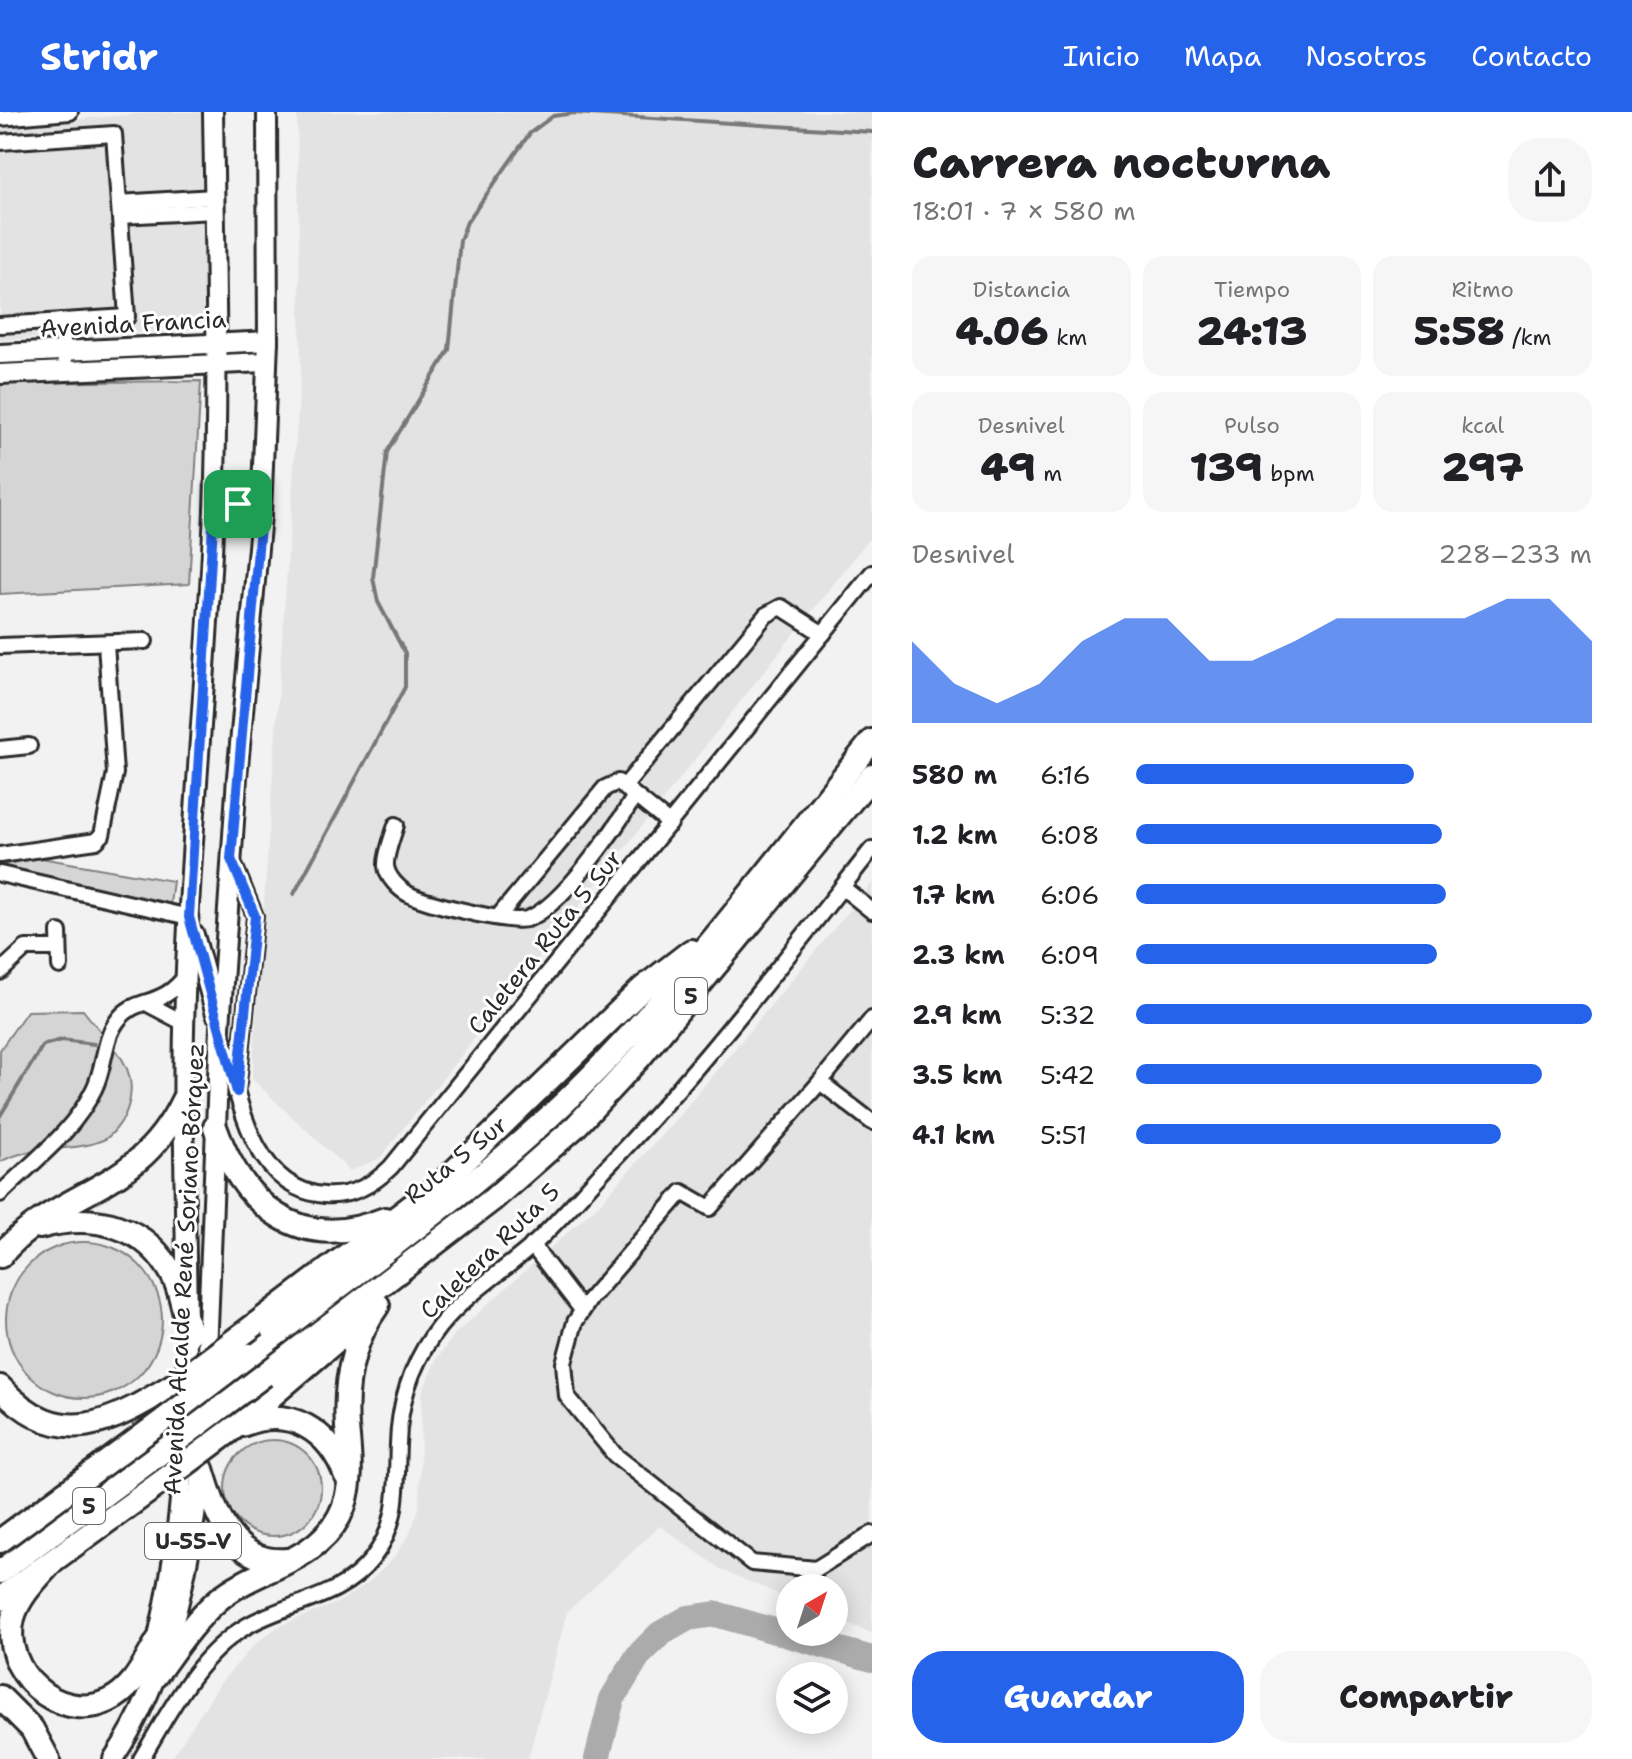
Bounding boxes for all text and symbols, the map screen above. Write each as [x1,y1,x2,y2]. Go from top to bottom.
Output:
text: Stridr [40,31,158,82]
text: Inicio [1063,37,1140,75]
text: Mapa [1184,37,1261,75]
text: Nosotros [1305,37,1427,75]
text: Contacto [1471,37,1592,75]
text: Carrera nocturna [912,133,1330,192]
button: share [1508,138,1592,222]
text: 18:01 · 7 × 580 m [912,193,1136,228]
text: Distancia [973,275,1070,304]
text: Tiempo [1214,275,1290,304]
text: Ritmo [1451,275,1514,304]
street label: Avenida Francia [39,303,227,345]
text: 4.06 [955,304,1049,358]
text: 24:13 [1197,304,1307,358]
text: 5:58 [1414,304,1505,358]
text: km [1049,323,1087,352]
text: /km [1505,323,1552,352]
text: Desnivel [978,411,1065,440]
text: Pulso [1224,411,1280,440]
text: kcal [1461,411,1504,440]
text: 49 [981,440,1036,494]
text: 139 [1189,440,1263,494]
text: 297 [1442,440,1524,494]
text: m [1036,459,1062,488]
text: bpm [1263,459,1315,488]
pin [204,470,272,538]
icon: arrive [216,482,260,526]
text: Desnivel [912,536,1014,571]
text: 228–233 m [1438,536,1592,571]
text: 580 m [912,757,997,792]
text: 6:16 [1040,757,1091,792]
text: 1.2 km [912,817,997,852]
text: 6:08 [1040,817,1100,852]
street label: Caletera Ruta 5 Sur [461,843,629,1041]
text: 1.7 km [912,877,995,912]
text: 6:06 [1040,877,1099,912]
text: 2.3 km [912,937,1005,972]
text: 6:09 [1040,937,1099,972]
road number: 5 [675,978,707,1014]
text: 2.9 km [912,997,1002,1032]
text: 5:32 [1040,997,1095,1032]
street label: Avenida Alcalde René Soriano Bórquez [156,1042,212,1496]
text: 3.5 km [912,1057,1003,1092]
text: 5:42 [1040,1057,1095,1092]
street label: Ruta 5 Sur [398,1109,514,1211]
text: 4.1 km [912,1117,995,1152]
text: 5:51 [1040,1117,1087,1152]
street label: Caletera Ruta 5 [413,1176,567,1326]
road number: 5 [73,1488,105,1524]
road number: U-55-V [145,1523,241,1559]
north arrow [776,1574,848,1646]
map controls [776,1574,848,1734]
button: Guardar [912,1651,1244,1743]
button: Compartir [1260,1651,1592,1743]
button: layers [776,1662,848,1734]

